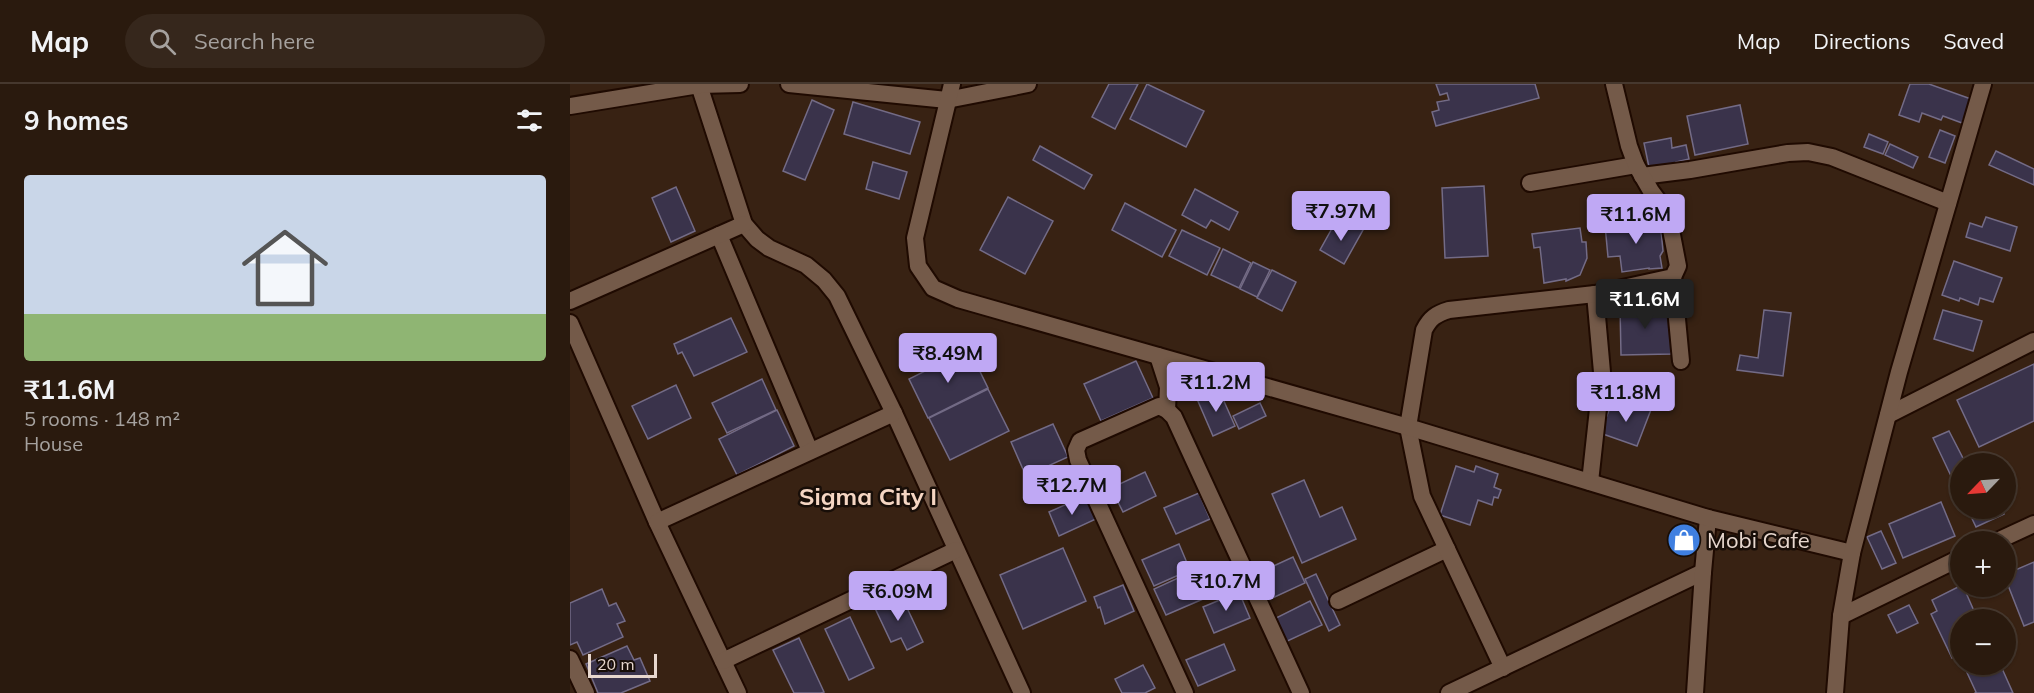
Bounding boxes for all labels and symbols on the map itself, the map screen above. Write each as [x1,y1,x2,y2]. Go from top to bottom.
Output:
pin: ₹7.97M [1292,191,1390,242]
pin: ₹11.6M [1587,194,1685,245]
pin: ₹11.6M [1596,279,1694,330]
pin: ₹8.49M [899,333,997,384]
pin: ₹11.2M [1167,362,1265,413]
pin: ₹11.8M [1577,372,1675,423]
north arrow [1950,453,2016,519]
pin: ₹12.7M [1023,465,1121,516]
district label: Sigma City I [799,481,937,511]
shop icon: Mobi Cafe [1666,522,1702,558]
place label: Mobi Cafe [1707,526,1810,554]
pin: ₹10.7M [1177,561,1275,612]
pin: ₹6.09M [849,571,947,622]
scale bar [588,651,657,678]

